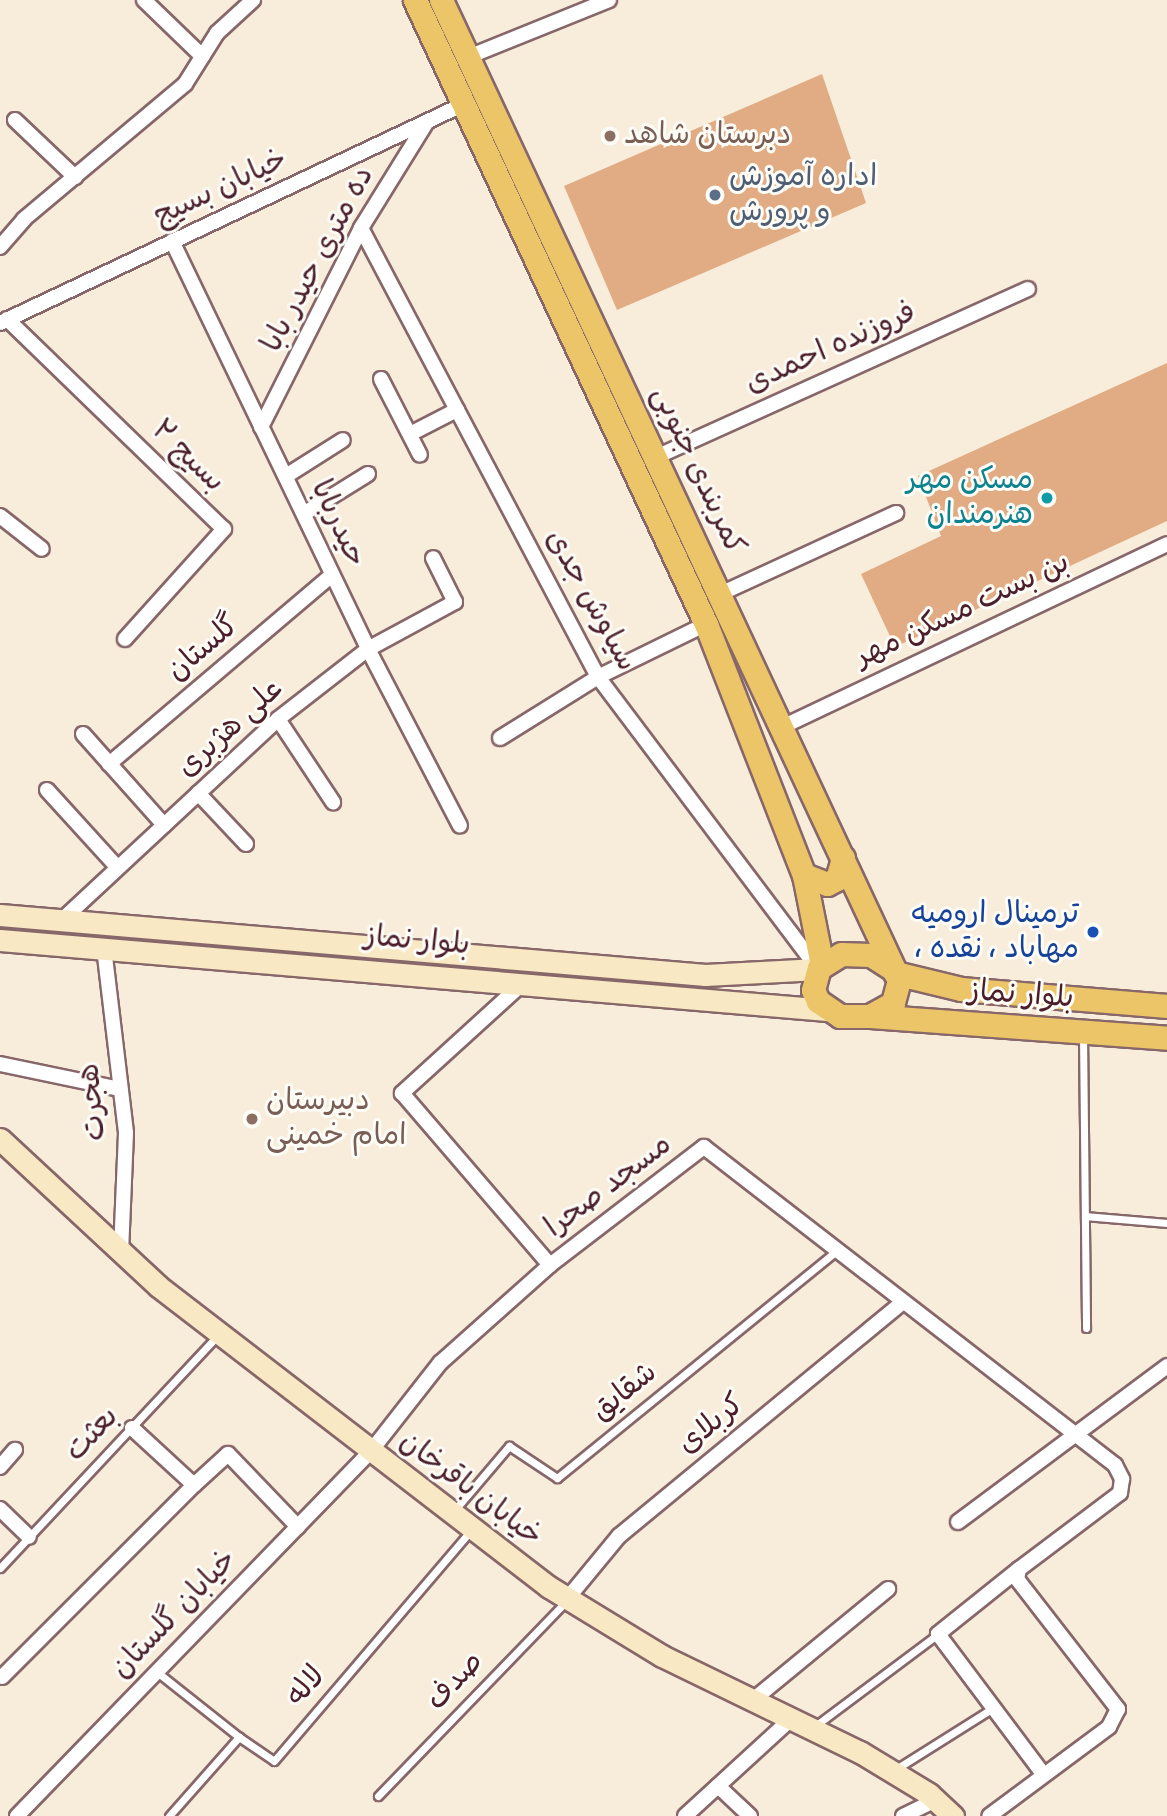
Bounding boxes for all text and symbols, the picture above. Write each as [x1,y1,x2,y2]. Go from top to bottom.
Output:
place label: دبرستان شاهد [624,118,791,154]
marker: دبرستان شاهد [602,128,618,144]
street label: خیابان بسیج [149,143,293,235]
place label: اداره آموزش و پرورش [729,160,877,230]
street label: ده متری حیدر بابا [255,161,383,359]
marker: اداره آموزش و پرورش [707,187,723,203]
street label: فروزنده احمدی [740,295,922,403]
street label: کمربندی جنوبی [642,381,752,561]
street label: بسیج ۲ [143,413,231,501]
place label: مسکن مهر هنرمندان [907,463,1033,534]
street label: حیدربابا [301,475,373,573]
marker: مسکن مهر هنرمندان [1039,490,1055,506]
street label: سیاوش جدی [536,524,644,678]
street label: بن بست مسکن مهر [850,546,1076,676]
street label: گلستان [160,608,248,690]
street label: علی هژبری [170,672,292,786]
place label: ترمینال ارومیه ، مهاباد ، نقده [910,897,1079,968]
street label: بلوار نماز [363,919,471,965]
marker: ترمینال ارومیه ، مهاباد ، نقده [1085,924,1101,940]
street label: بلوار نماز [967,974,1075,1018]
street label: هجرت [73,1062,115,1142]
place label: دبیرستان امام خمینی [266,1084,407,1154]
marker: دبیرستان امام خمینی [244,1111,260,1127]
street label: مسجد صحرا [538,1128,680,1246]
street label: شقایق [585,1356,665,1430]
street label: کربلای [671,1387,753,1463]
street label: بعثت [59,1400,127,1470]
street label: خیابان باقرخان [391,1425,549,1555]
street label: خیابان گلستان [105,1543,245,1687]
street label: صدف [420,1645,492,1719]
street label: لاله [280,1659,334,1715]

